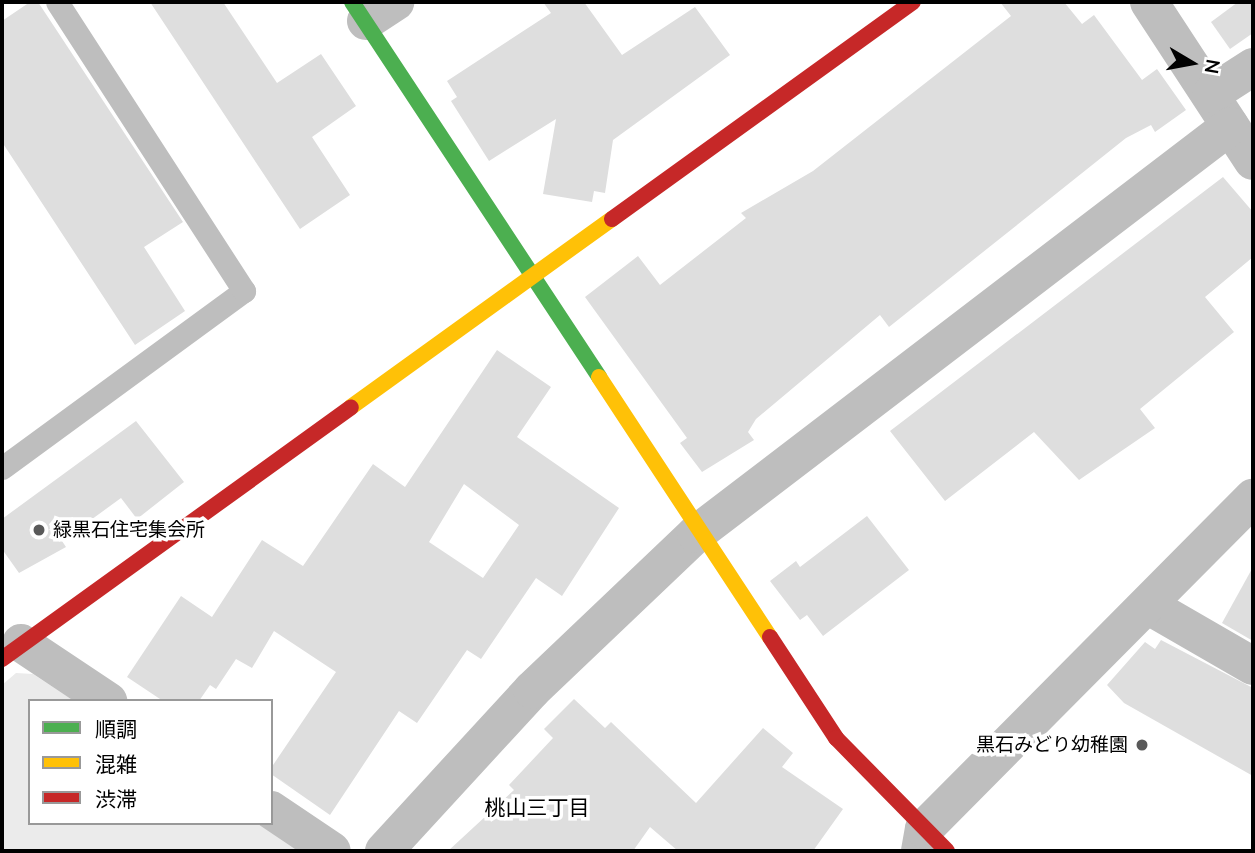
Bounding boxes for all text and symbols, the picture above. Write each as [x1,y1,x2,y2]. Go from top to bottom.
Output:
north arrow [1157,28,1227,98]
text: N [1200,57,1226,76]
place label: 緑黒石住宅集会所 [53,519,205,541]
marker: 緑黒石住宅集会所 [31,522,47,538]
legend [28,699,273,825]
text: 順調 [95,716,137,742]
place label: 黒石みどり幼稚園 [976,734,1128,756]
marker: 黒石みどり幼稚園 [1134,737,1150,753]
text: 混雑 [95,751,137,777]
text: 渋滞 [95,786,137,812]
district label: 桃山三丁目 [485,794,589,820]

